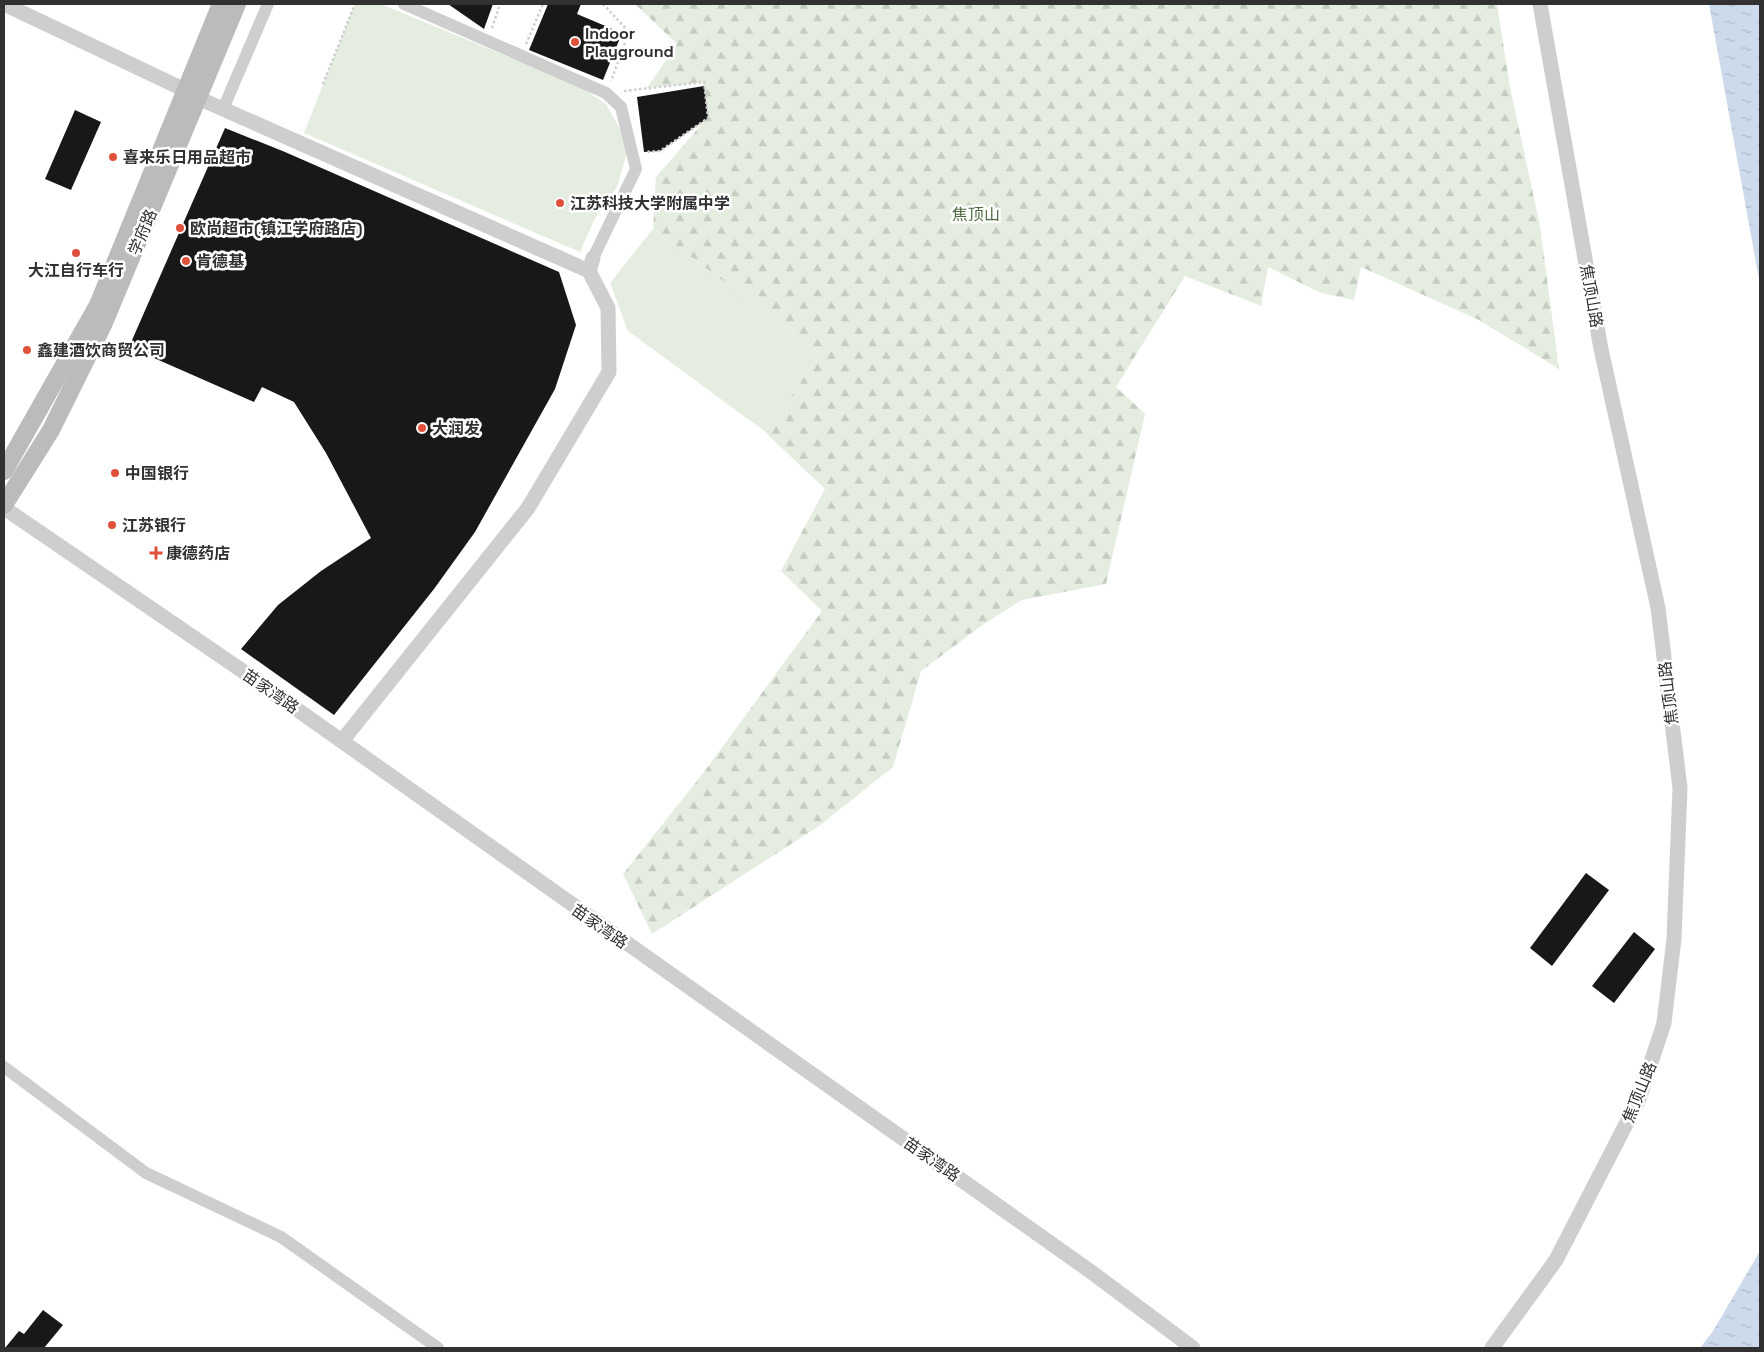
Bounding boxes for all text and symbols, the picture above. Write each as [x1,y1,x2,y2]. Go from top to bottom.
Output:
place label: Indoor Playground [585,23,674,62]
marker: Indoor Playground [569,36,581,48]
place label: 喜来乐日用品超市 [123,147,251,168]
marker: 喜来乐日用品超市 [107,151,119,163]
place label: 江苏科技大学附属中学 [570,193,730,214]
marker: 江苏科技大学附属中学 [554,197,566,209]
park label: 焦顶山 [952,204,1000,225]
street label: 学府路 [123,206,162,258]
place label: 欧尚超市(镇江学府路店) [190,218,363,239]
marker: 欧尚超市(镇江学府路店) [174,222,186,234]
marker: 大江自行车行 [70,247,82,259]
place label: 肯德基 [196,251,245,272]
marker: 肯德基 [180,255,192,267]
place label: 大江自行车行 [28,260,124,281]
street label: 焦顶山路 [1576,263,1607,329]
place label: 鑫建酒饮商贸公司 [37,340,165,361]
marker: 鑫建酒饮商贸公司 [21,344,33,356]
place label: 大润发 [432,418,480,439]
marker: 大润发 [416,422,428,434]
place label: 中国银行 [125,463,189,484]
marker: 中国银行 [109,467,121,479]
place label: 江苏银行 [122,515,186,536]
marker: 江苏银行 [106,519,118,531]
place label: 康德药店 [166,543,230,564]
marker: 康德药店 [150,547,162,559]
street label: 焦顶山路 [1654,660,1683,726]
street label: 苗家湾路 [238,664,303,718]
street label: 苗家湾路 [567,899,632,953]
street label: 焦顶山路 [1618,1059,1661,1126]
street label: 苗家湾路 [899,1132,964,1186]

